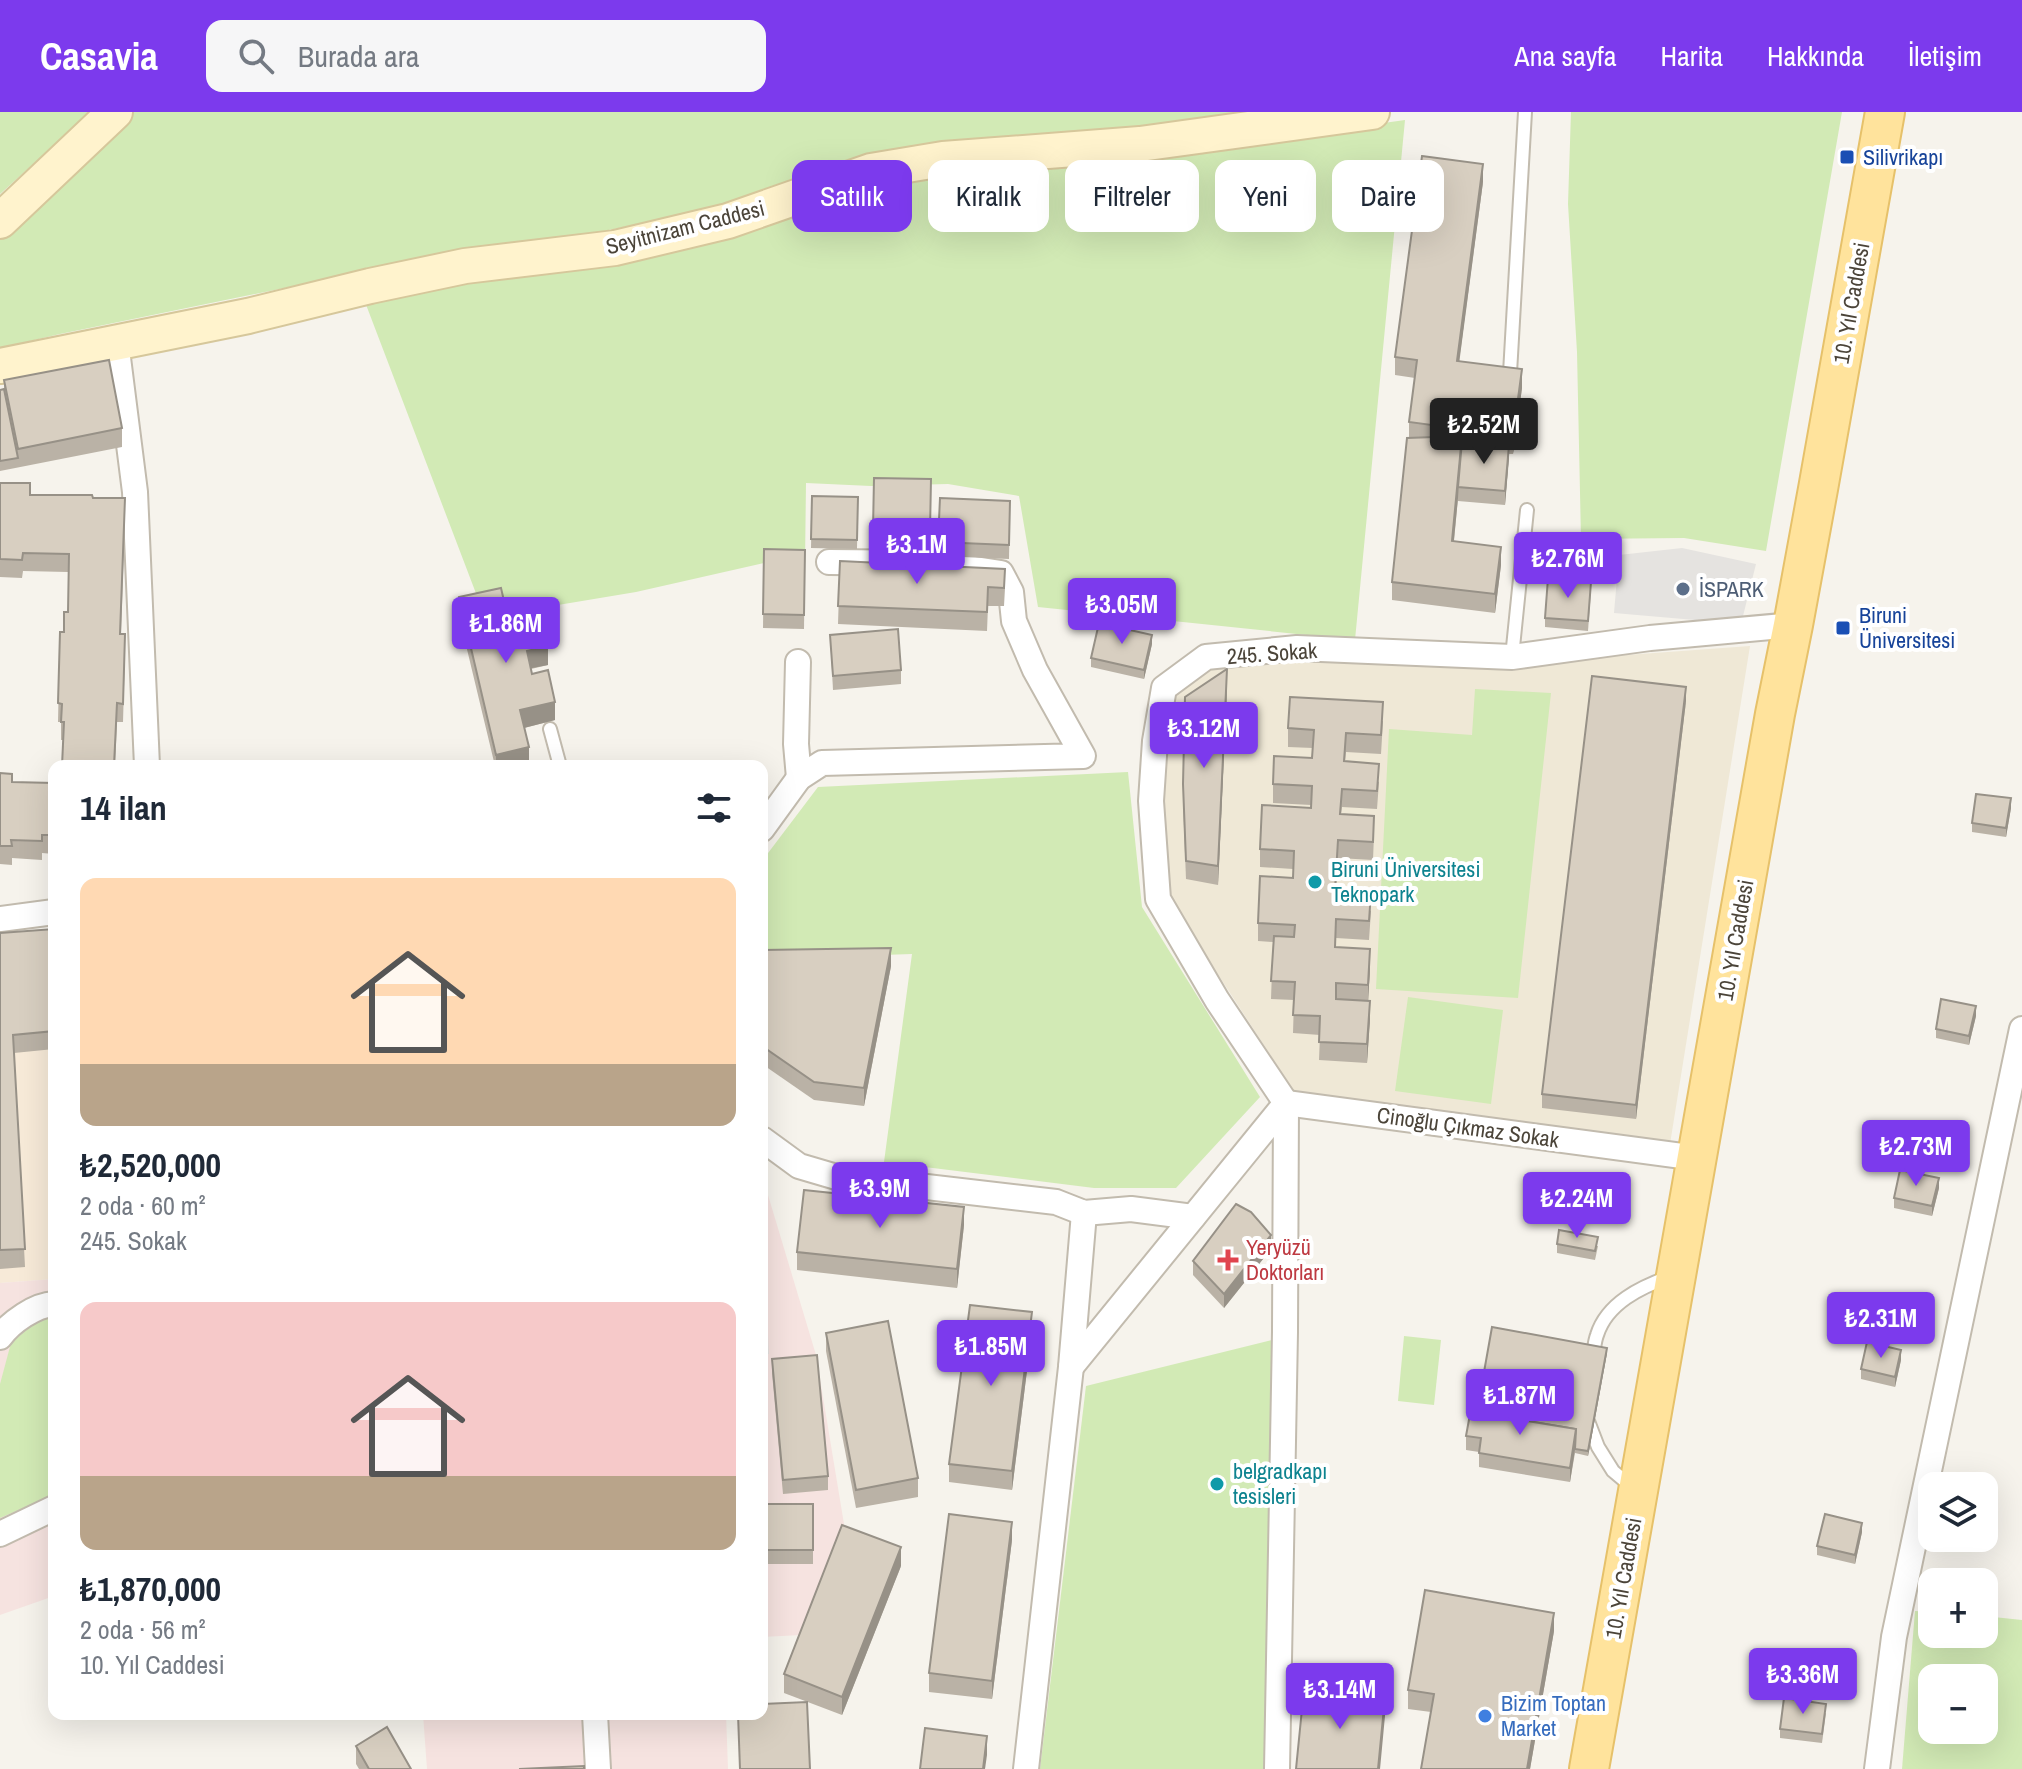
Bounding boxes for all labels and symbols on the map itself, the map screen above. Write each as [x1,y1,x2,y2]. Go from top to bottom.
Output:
place label: Silivrikapı [1863,142,1943,172]
marker: Silivrikapı [1838,148,1856,166]
street label: Seyitnizam Caddesi [603,193,767,261]
street label: 10. Yıl Caddesi [1826,240,1876,366]
pin: ₺2.52M [1419,398,1549,466]
pin: ₺3.1M [861,518,973,586]
pin: ₺2.76M [1503,532,1633,600]
place label: İSPARK [1699,574,1764,604]
pin: ₺3.05M [1057,578,1187,646]
marker: İSPARK [1674,580,1692,598]
pin: ₺1.86M [441,597,571,665]
place label: Biruni Üniversitesi [1859,600,1955,655]
marker: Biruni Üniversitesi [1834,619,1852,637]
street label: 245. Sokak [1226,635,1319,671]
pin: ₺3.12M [1139,702,1269,770]
place label: Biruni Üniversitesi Teknopark [1331,854,1480,909]
marker: Biruni Üniversitesi Teknopark [1306,873,1324,891]
street label: 10. Yıl Caddesi [1710,877,1760,1003]
street label: Cinoğlu Çıkmaz Sokak [1375,1099,1562,1155]
pin: ₺2.73M [1851,1120,1981,1188]
pin: ₺3.9M [824,1162,936,1230]
pin: ₺2.24M [1512,1172,1642,1240]
place label: Yeryüzü Doktorları [1246,1232,1324,1287]
marker: Yeryüzü Doktorları [1217,1249,1239,1271]
pin: ₺2.31M [1816,1292,1946,1360]
pin: ₺1.85M [926,1320,1056,1388]
pin: ₺1.87M [1455,1369,1585,1437]
place label: belgradkapı tesisleri [1233,1456,1327,1511]
marker: belgradkapı tesisleri [1208,1475,1226,1493]
street label: 10. Yıl Caddesi [1598,1515,1648,1641]
pin: ₺3.36M [1738,1648,1868,1716]
pin: ₺3.14M [1275,1663,1405,1731]
place label: Bizim Toptan Market [1501,1688,1606,1743]
marker: Bizim Toptan Market [1476,1707,1494,1725]

